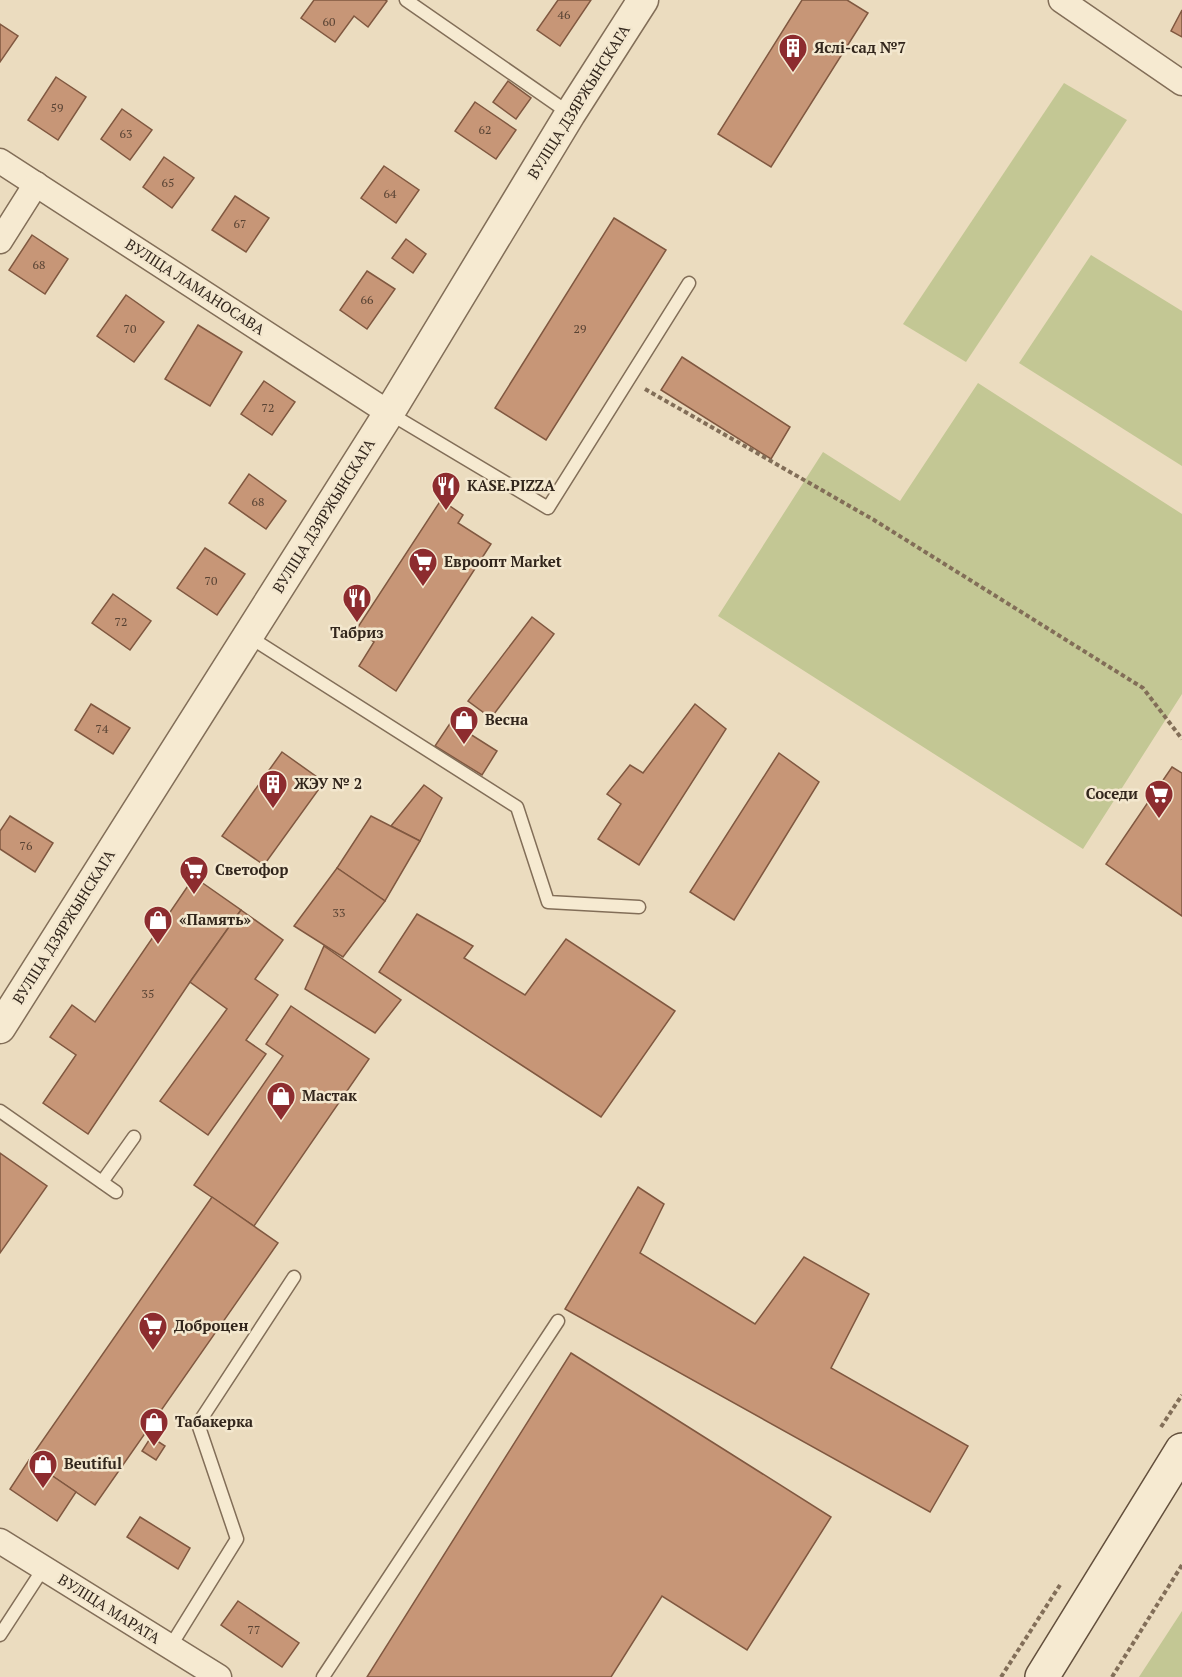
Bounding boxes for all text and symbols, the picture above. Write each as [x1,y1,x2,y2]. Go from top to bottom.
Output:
house number: 46 [558,7,571,22]
house number: 60 [323,14,335,29]
street label: ВУЛІЦА ДЗЯРЖЫНСКАГА [522,20,634,182]
building icon: Яслі-сад №7 [777,32,809,74]
place label: Яслі-сад №7 [814,37,906,57]
house number: 59 [51,100,63,115]
house number: 62 [479,122,491,137]
house number: 63 [120,126,132,141]
house number: 65 [162,175,174,190]
house number: 64 [384,186,397,201]
house number: 67 [234,216,246,231]
street label: ВУЛІЦА ЛАМАНОСАВА [122,234,270,339]
house number: 68 [33,257,45,272]
house number: 66 [361,292,374,307]
house number: 70 [124,321,136,336]
house number: 29 [574,321,586,336]
house number: 72 [262,400,274,415]
street label: ВУЛІЦА ДЗЯРЖЫНСКАГА [267,434,379,596]
restaurant icon: KASE.PIZZA [430,470,462,512]
place label: KASE.PIZZA [467,475,555,495]
house number: 68 [252,494,264,509]
supermarket icon: Евроопт Market [407,546,439,588]
place label: Евроопт Market [444,551,562,571]
house number: 70 [205,573,217,588]
restaurant icon: Табриз [341,582,373,624]
house number: 72 [115,614,127,629]
place label: Табриз [330,622,384,642]
shop icon: Весна [448,704,480,746]
place label: Весна [485,709,529,729]
house number: 74 [96,721,109,736]
building icon: ЖЭУ № 2 [257,768,289,810]
place label: ЖЭУ № 2 [294,773,362,793]
supermarket icon: Соседи [1143,778,1175,820]
place label: Соседи [1086,783,1138,803]
house number: 76 [20,838,33,853]
street label: ВУЛІЦА ДЗЯРЖЫНСКАГА [7,845,119,1007]
supermarket icon: Светофор [178,854,210,896]
place label: Светофор [215,859,288,879]
shop icon: «Память» [142,904,174,946]
house number: 33 [333,905,345,920]
place label: «Память» [179,909,252,929]
house number: 35 [142,986,154,1001]
shop icon: Мастак [265,1080,297,1122]
place label: Мастак [302,1085,357,1105]
supermarket icon: Доброцен [137,1310,169,1352]
place label: Доброцен [174,1315,248,1335]
shop icon: Табакерка [138,1406,170,1448]
place label: Табакерка [175,1411,254,1431]
shop icon: Beutiful [27,1448,59,1490]
place label: Beutiful [64,1453,122,1473]
street label: ВУЛІЦА МАРАТА [55,1569,165,1648]
house number: 77 [248,1622,260,1637]

